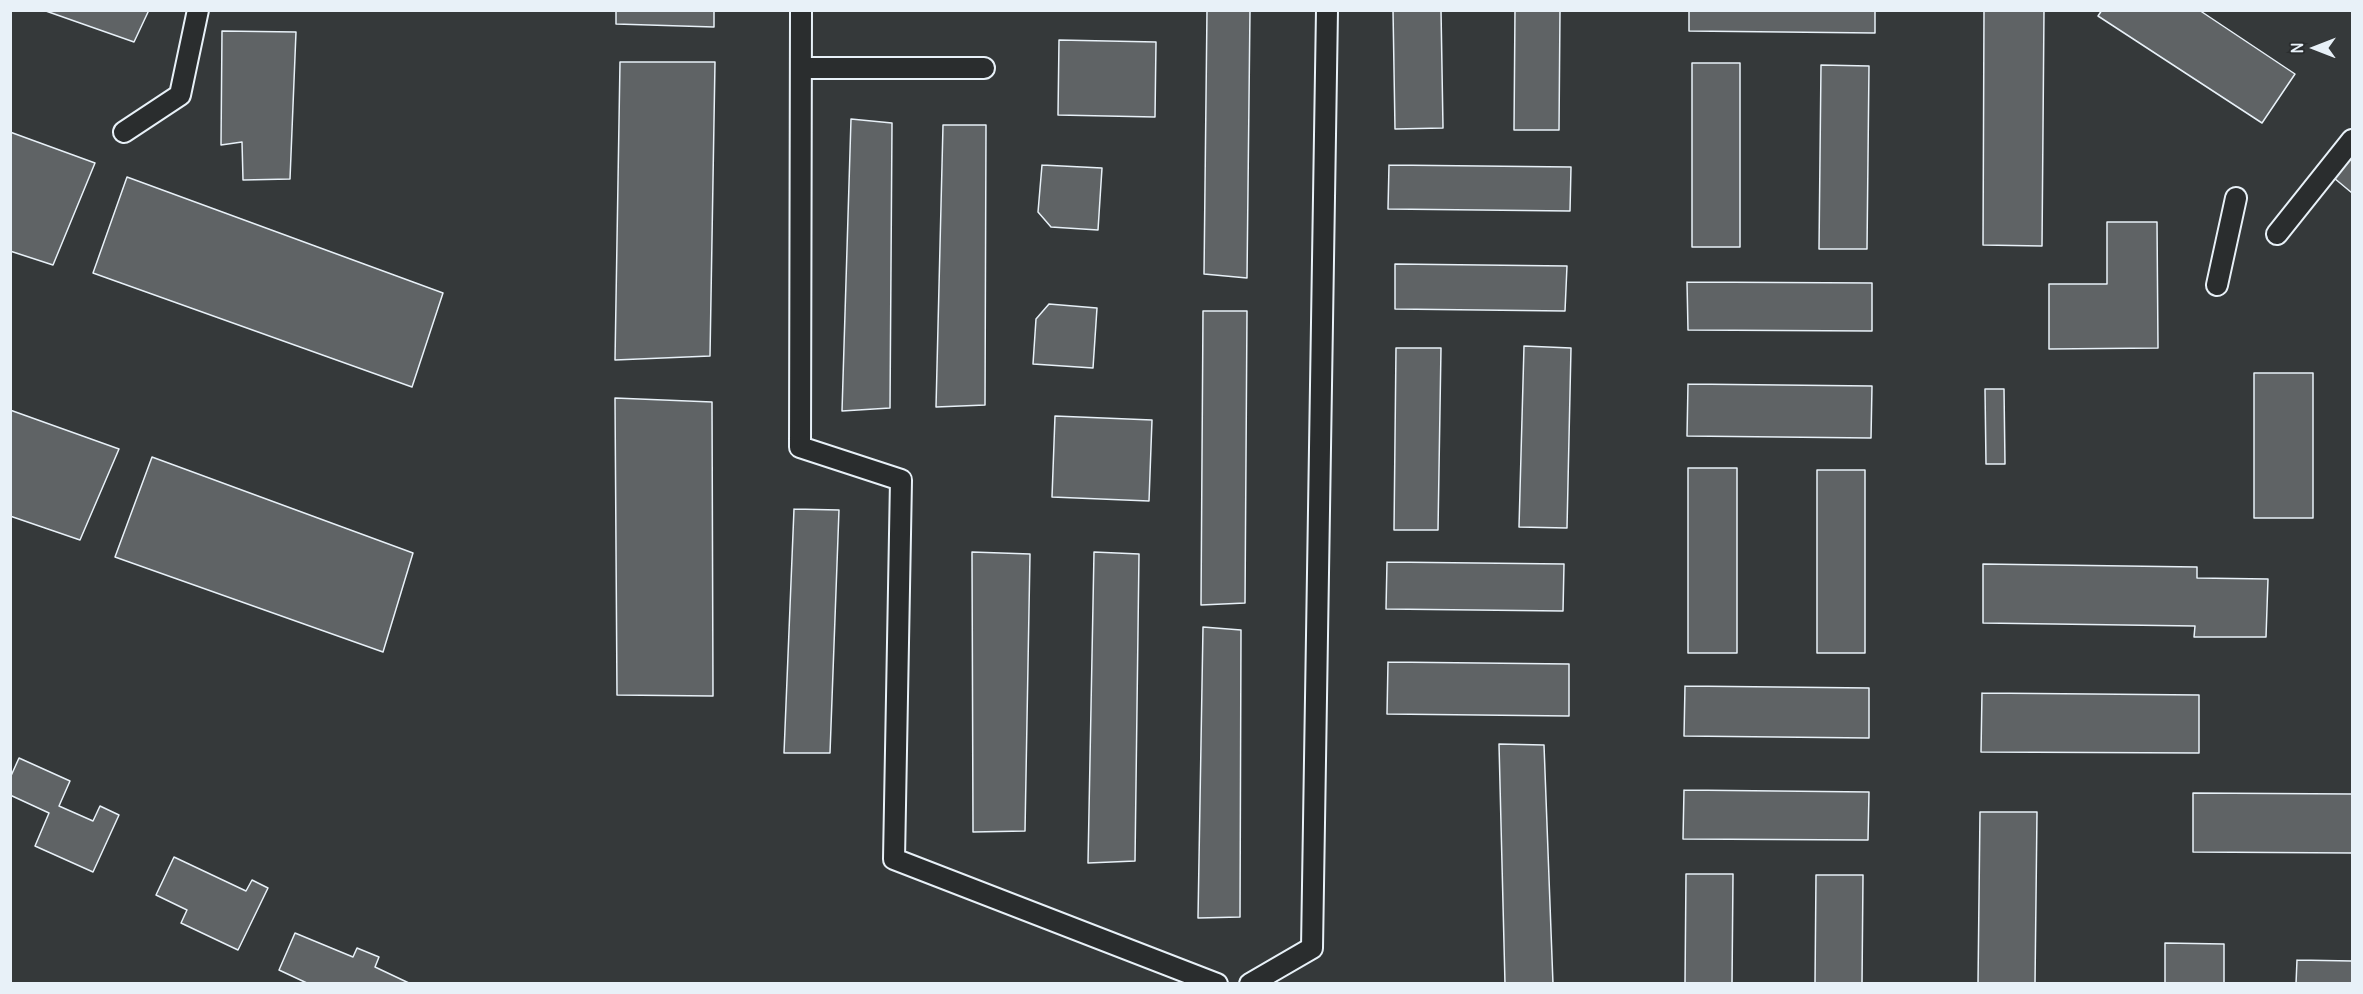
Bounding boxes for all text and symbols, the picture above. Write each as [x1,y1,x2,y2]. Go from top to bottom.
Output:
north arrow [2285,18,2345,78]
text: N [2287,42,2307,54]

